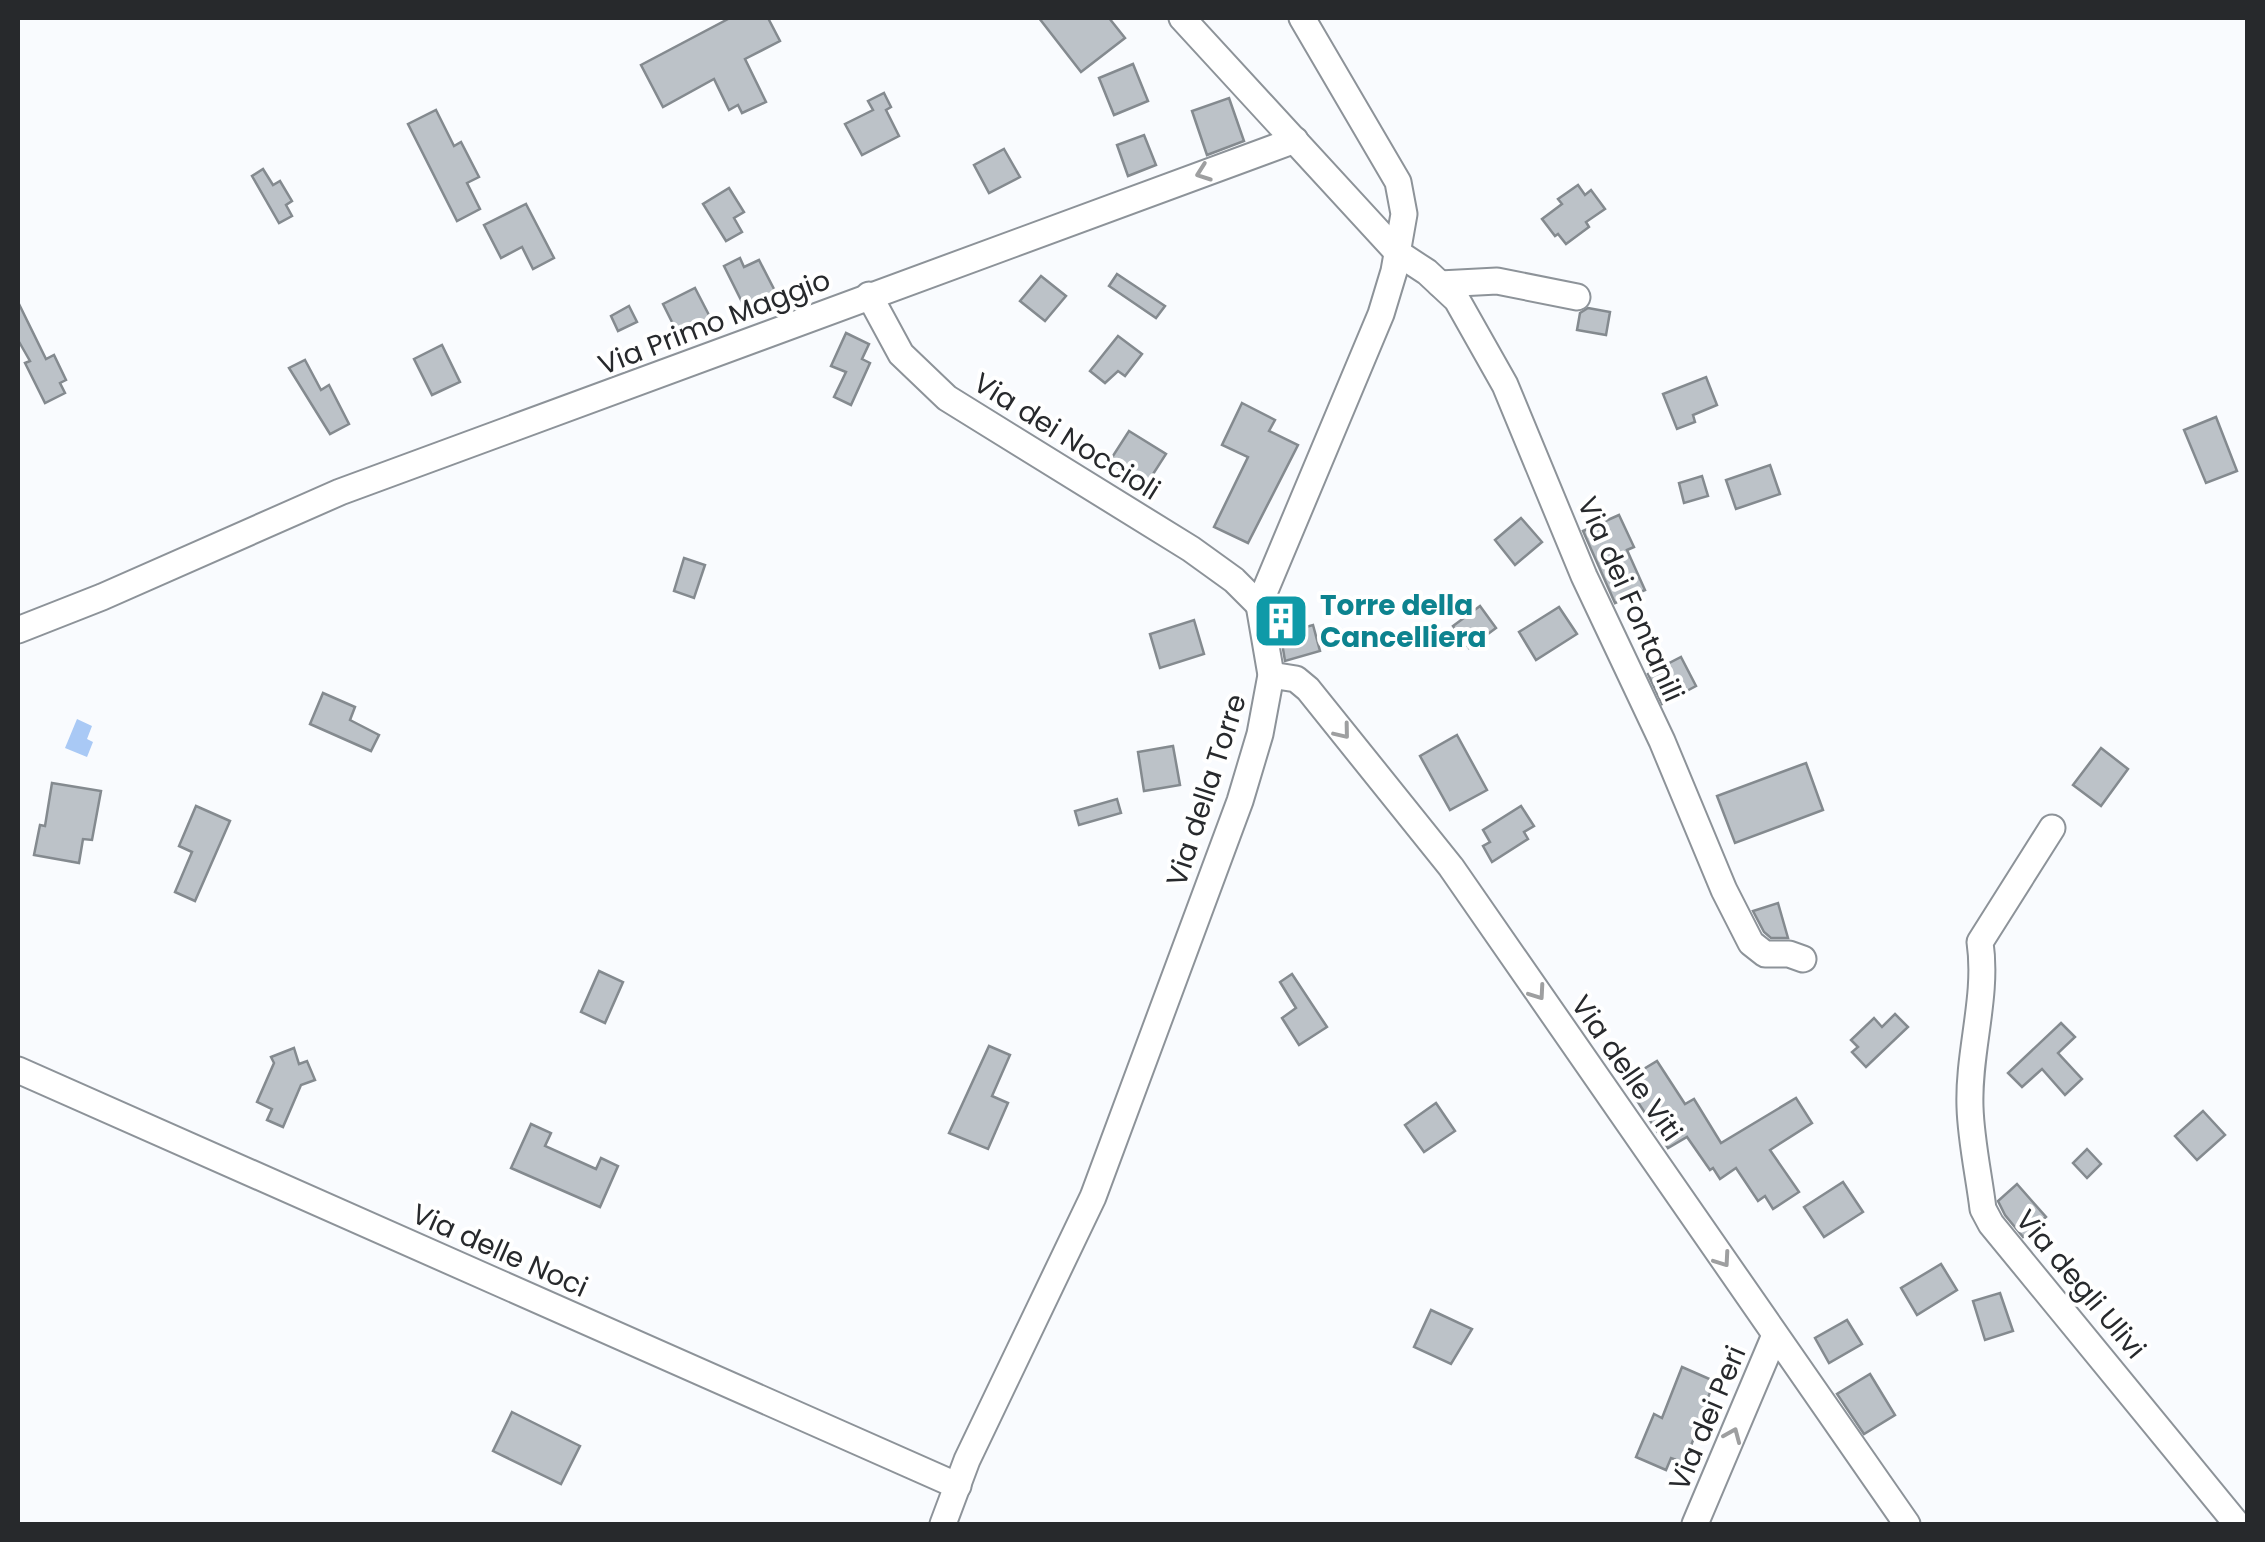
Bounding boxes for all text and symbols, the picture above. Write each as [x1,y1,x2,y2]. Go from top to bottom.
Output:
one-way arrow [1195,161,1213,181]
street label: Via Primo Maggio [592,260,836,385]
street label: Via dei Noccioli [966,363,1167,509]
street label: Via dei Fontanili [1568,491,1693,708]
place label: Torre della Cancelliera [1320,586,1486,657]
building icon: Torre della Cancelliera [1251,591,1311,651]
street label: Via della Torre [1157,689,1256,891]
one-way arrow [1332,721,1349,739]
one-way arrow [1526,981,1544,1000]
street label: Via delle Viti [1562,987,1691,1149]
street label: Via delle Noci [406,1194,594,1307]
street label: Via degli Ulivi [2007,1201,2155,1367]
one-way arrow [1711,1248,1729,1267]
street label: Via dei Peri [1659,1340,1755,1497]
one-way arrow [1721,1427,1741,1445]

